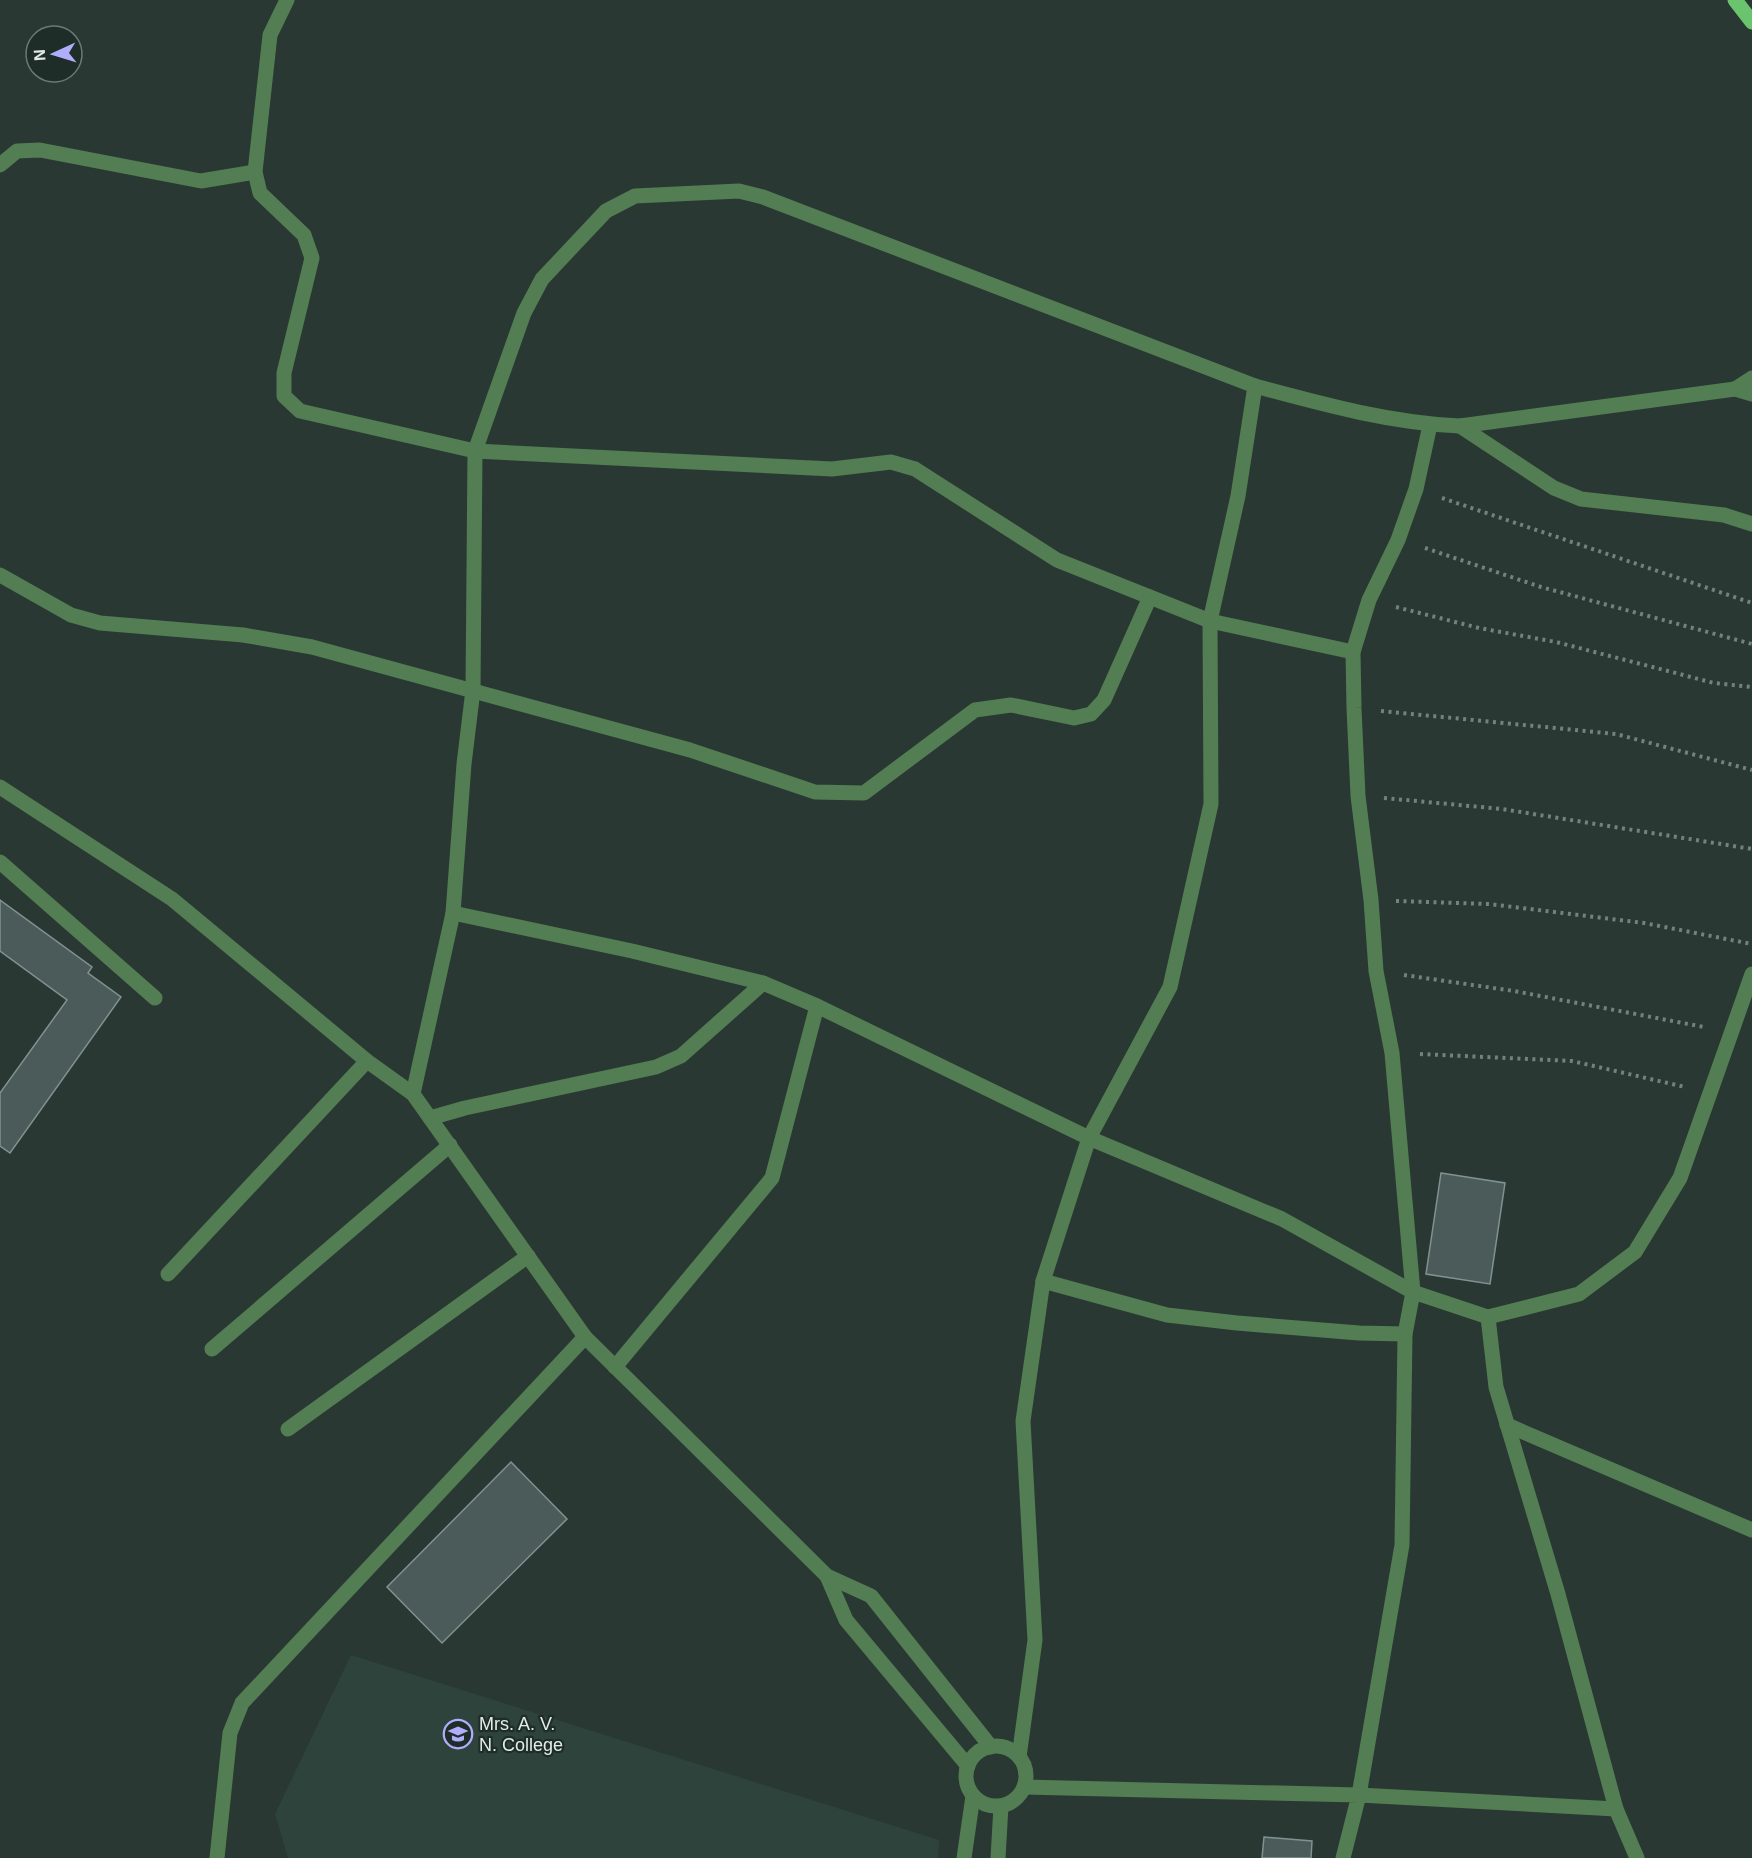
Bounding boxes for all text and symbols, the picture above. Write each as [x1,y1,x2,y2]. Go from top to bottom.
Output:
north arrow [24,24,84,84]
text: N [31,49,48,61]
place label: Mrs. A. V. N. College [479,1714,563,1755]
school or university icon: Mrs. A. V. N. College [442,1718,474,1750]

